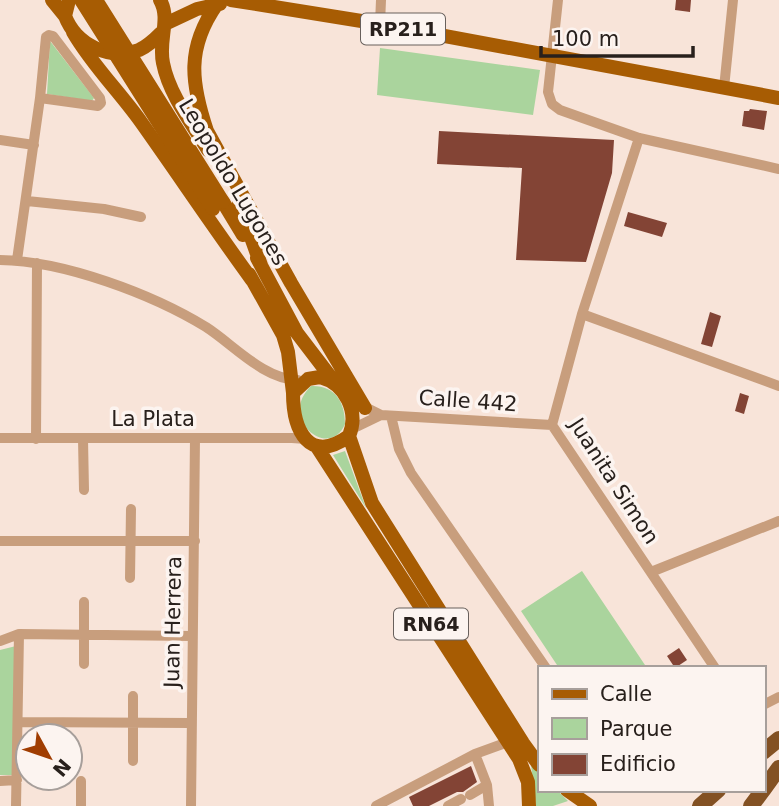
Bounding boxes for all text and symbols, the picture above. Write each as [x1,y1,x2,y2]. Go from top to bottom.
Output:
road number: RP211 [361,14,445,44]
scale bar [541,14,693,58]
text: 100 m [552,27,619,51]
street label: Leopoldo Lugones [174,94,292,270]
street label: Calle 442 [418,386,518,416]
street label: La Plata [111,407,195,431]
street label: Juanita Simon [563,412,664,548]
street label: Juan Herrera [160,556,186,690]
road number: RN64 [394,608,468,639]
legend [538,666,765,792]
text: Calle [600,682,652,706]
text: Parque [600,717,672,741]
north arrow [14,722,84,792]
text: Edificio [600,752,676,776]
text: N [48,755,76,781]

